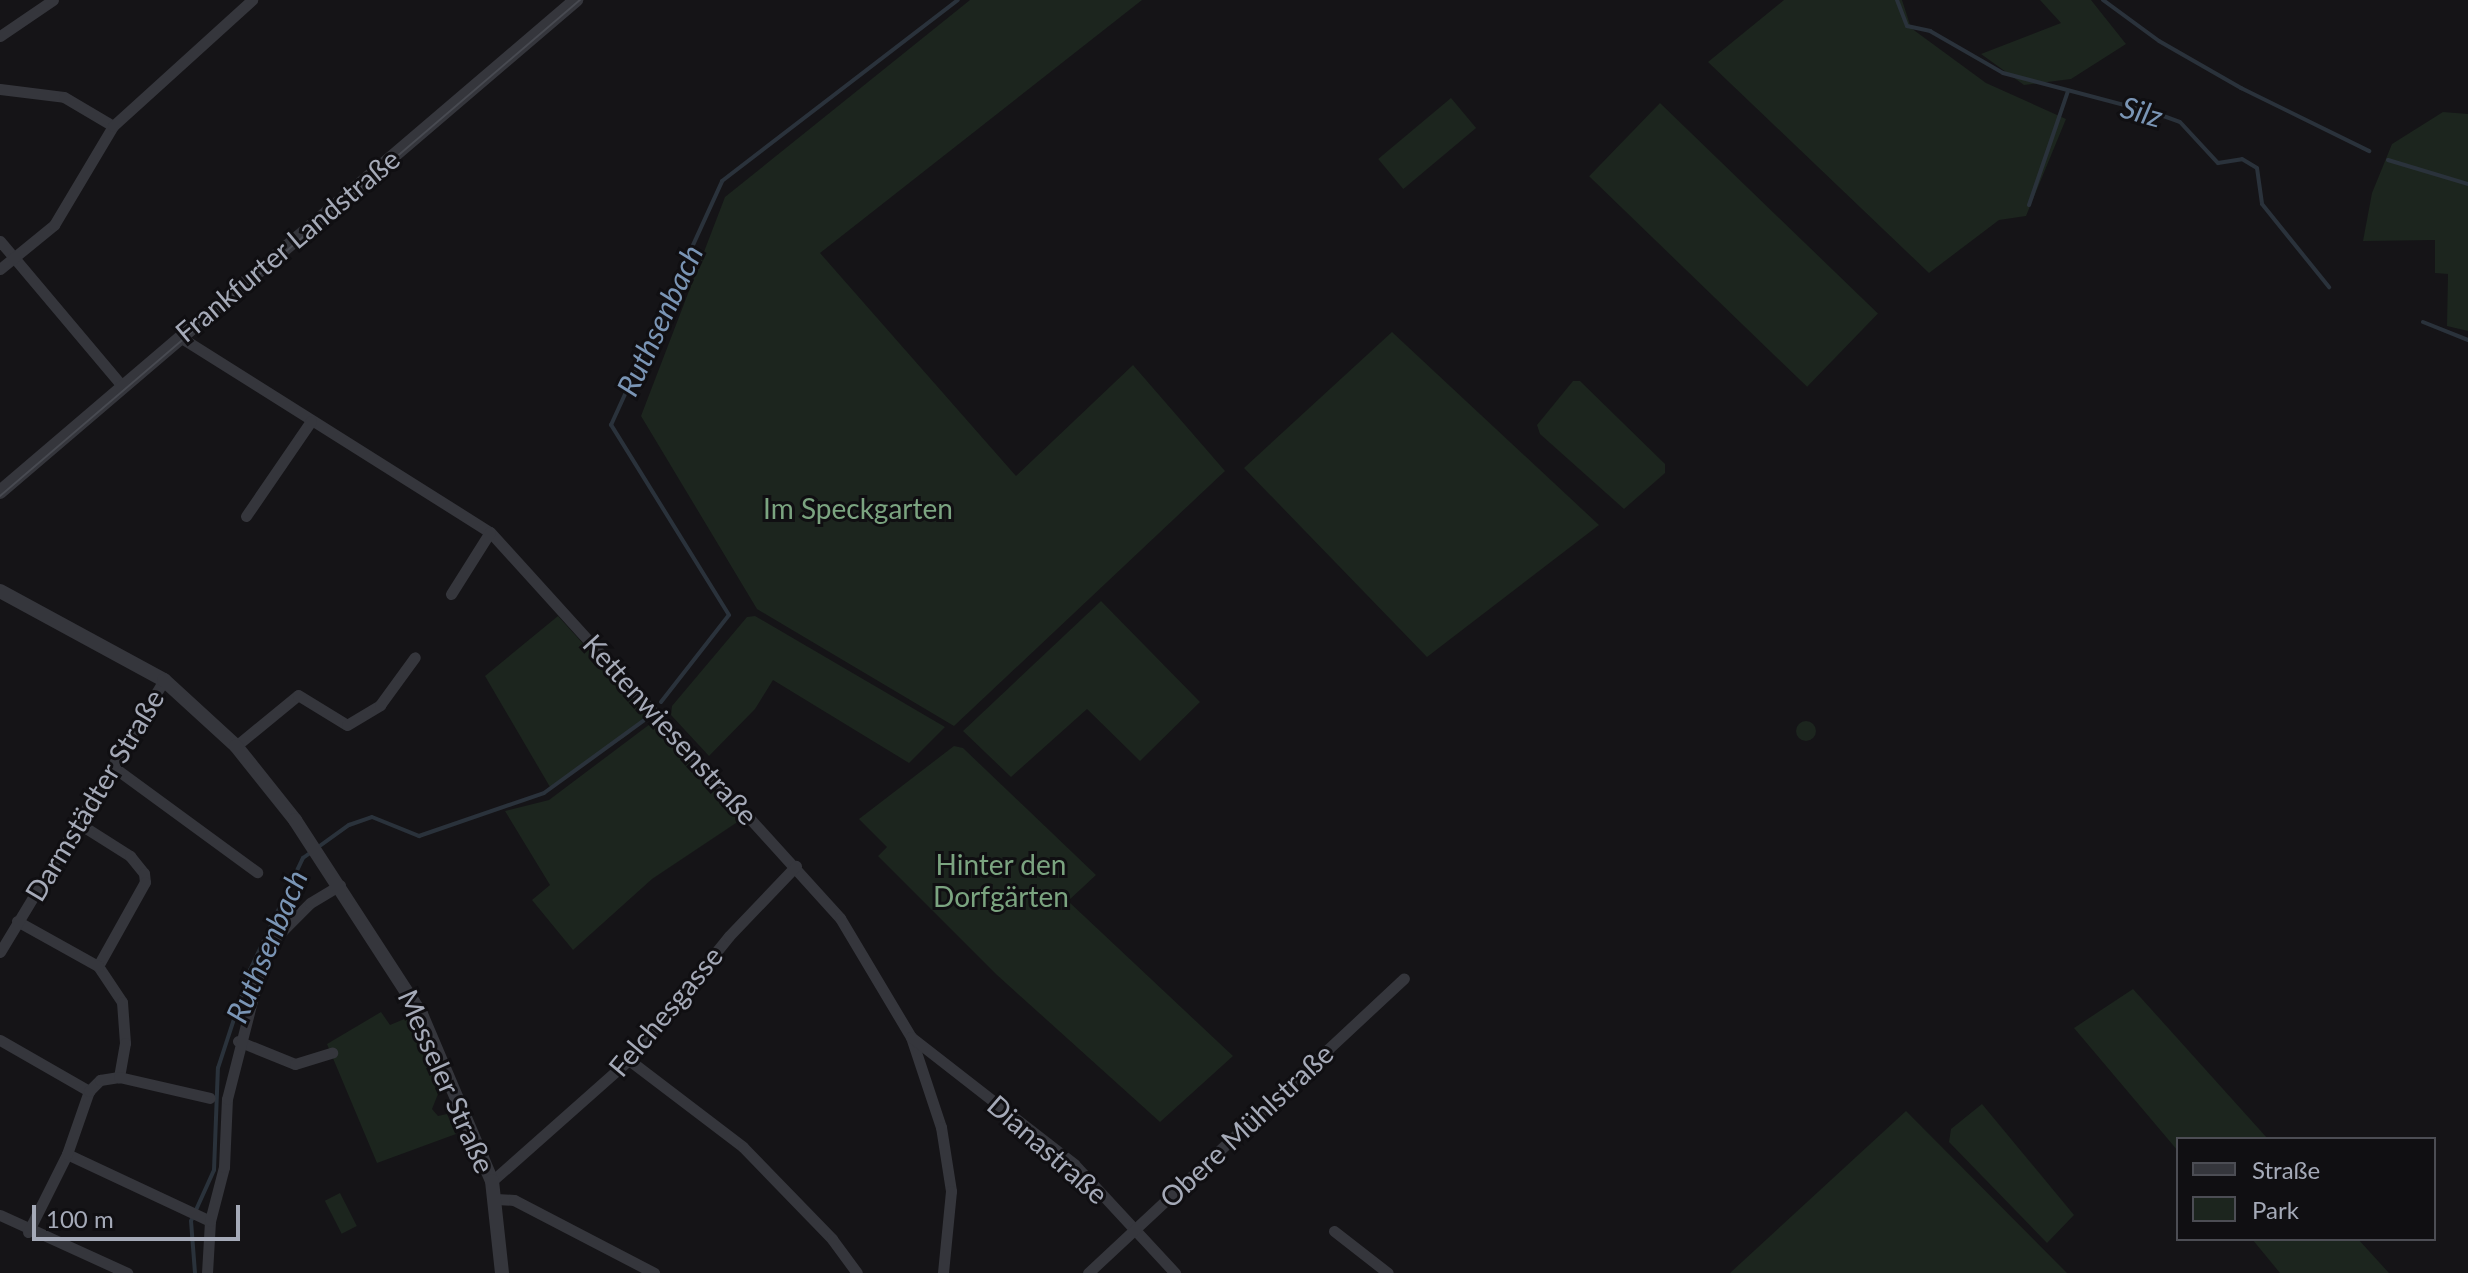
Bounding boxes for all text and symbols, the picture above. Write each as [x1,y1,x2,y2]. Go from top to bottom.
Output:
water label: Silz [2117,88,2167,134]
street label: Frankfurter Landstraße [168,141,406,349]
water label: Ruthsenbach [608,239,710,401]
park label: Im Speckgarten [763,491,953,525]
street label: Kettenwiesenstraße [577,627,765,831]
street label: Darmstädter Straße [17,683,171,907]
park label: Hinter den Dorfgärten [933,847,1069,913]
water label: Ruthsenbach [218,864,314,1028]
street label: Felchesgasse [601,939,729,1083]
street label: Messeler Straße [391,984,503,1178]
street label: Obere Mühlstraße [1152,1036,1340,1214]
street label: Dianastraße [981,1088,1115,1210]
legend [2176,1137,2436,1241]
text: Straße [2252,1155,2320,1184]
scale bar [36,1189,244,1239]
text: Park [2252,1195,2299,1224]
text: 100 m [46,1204,114,1233]

